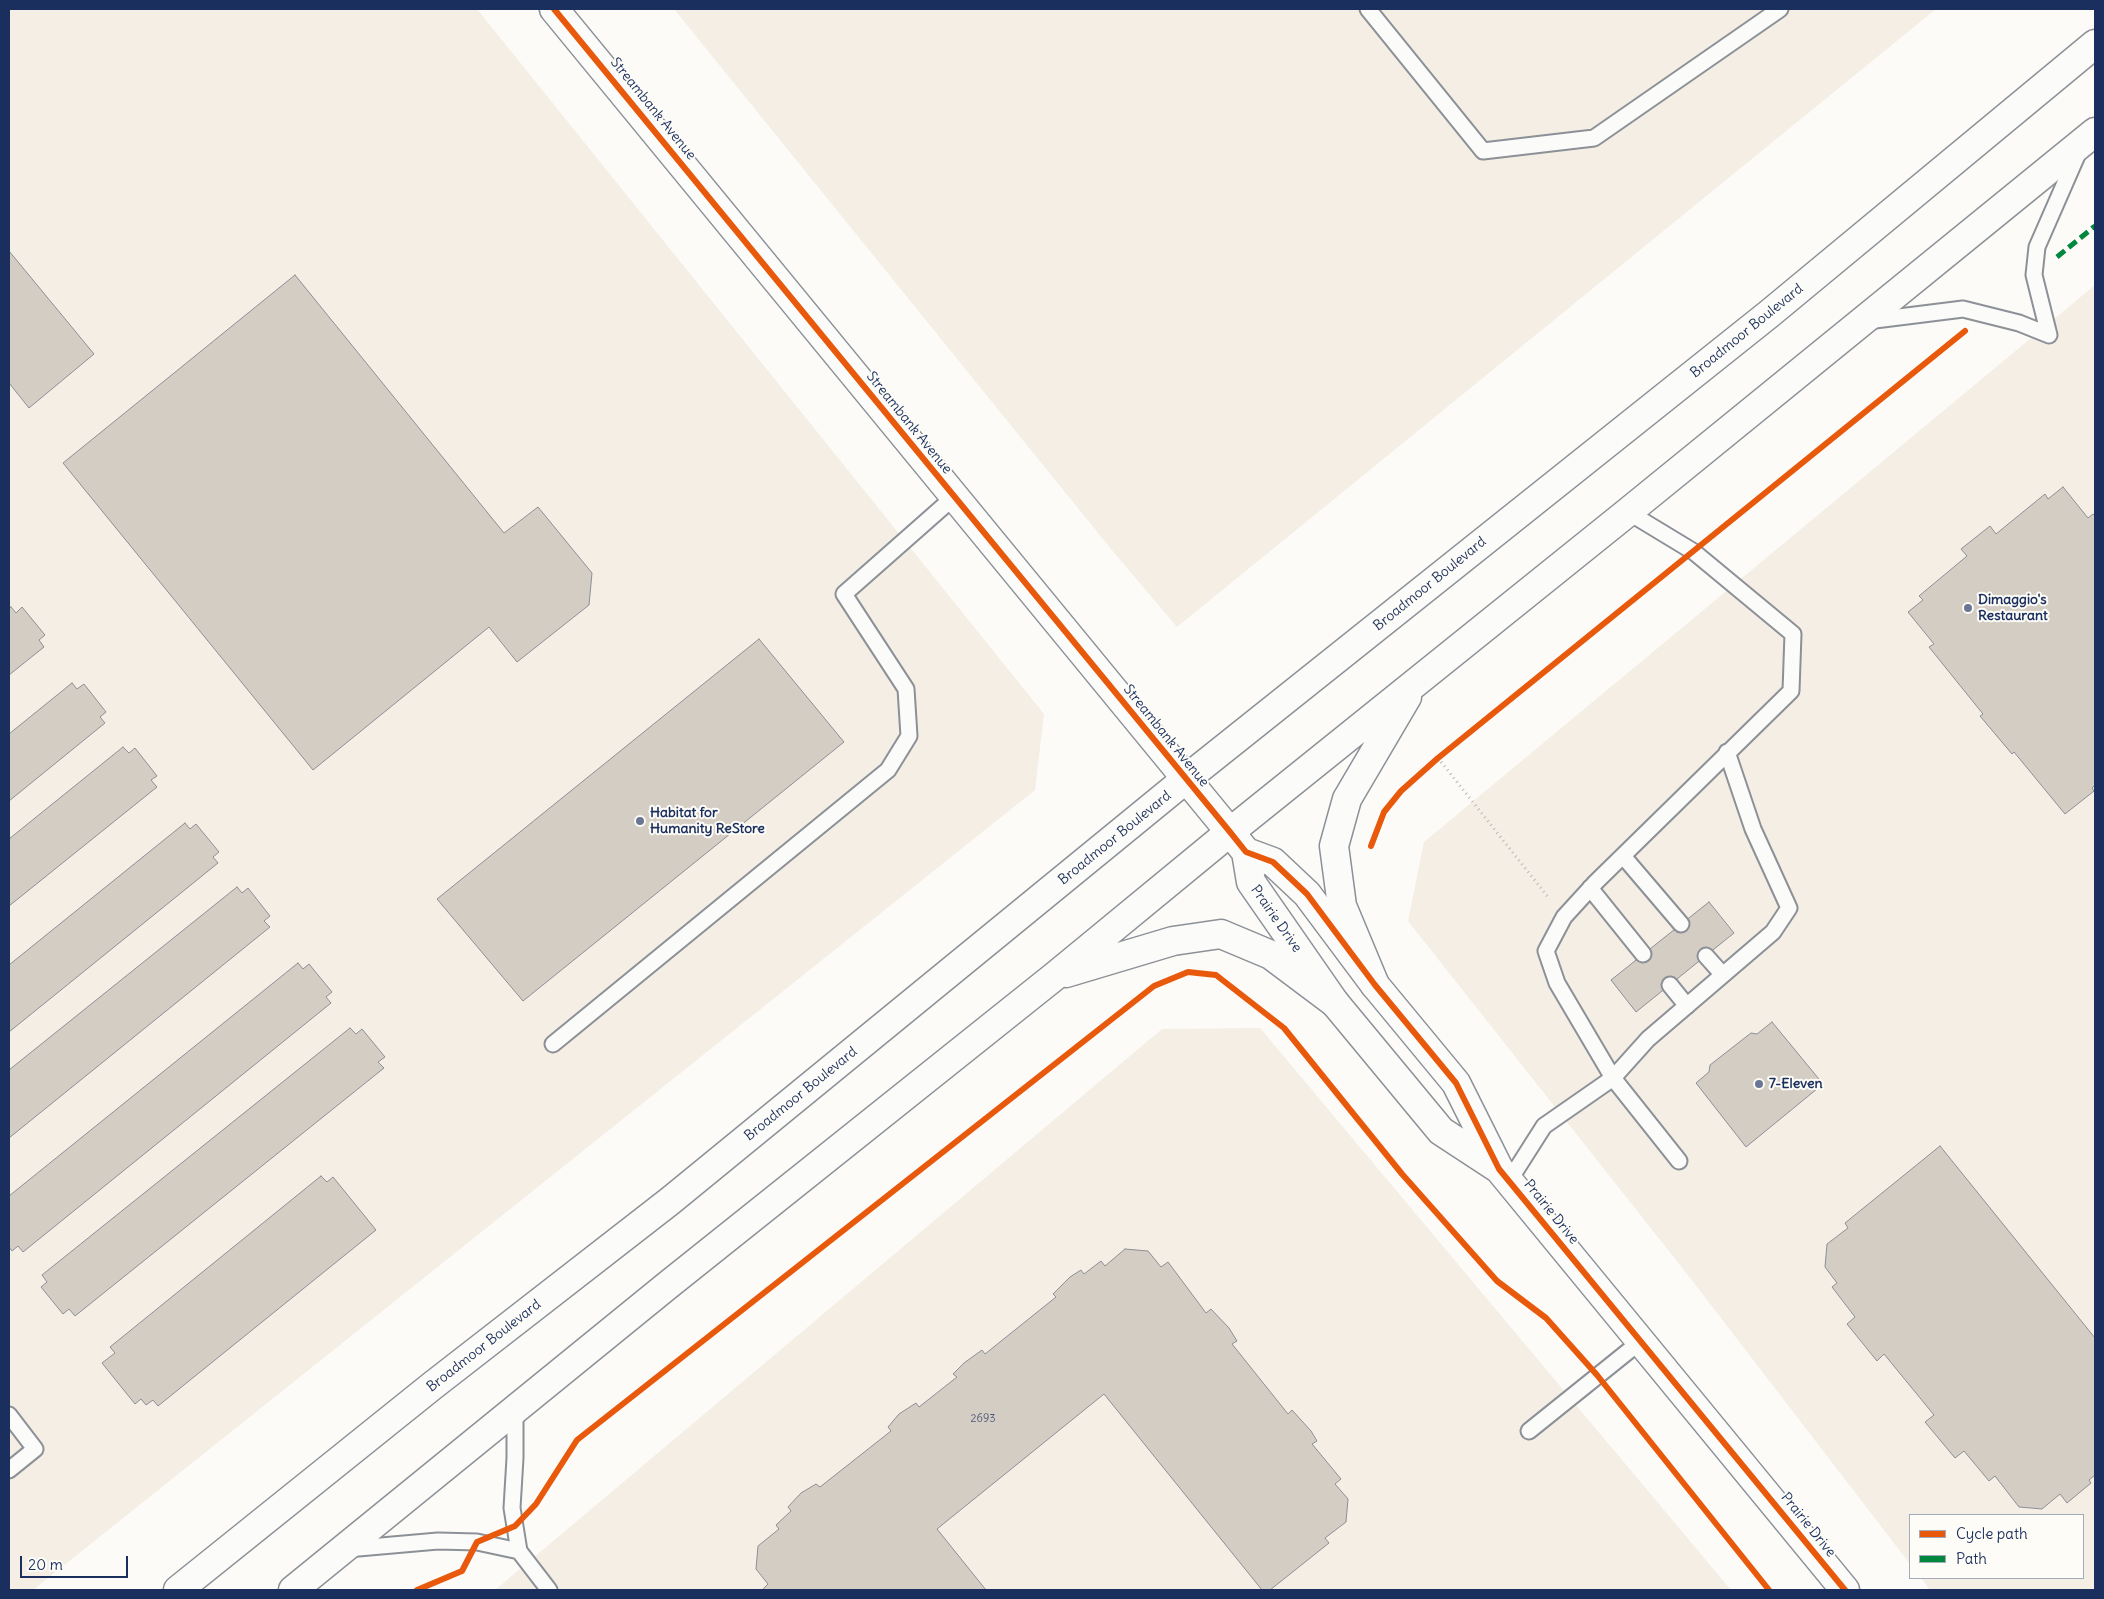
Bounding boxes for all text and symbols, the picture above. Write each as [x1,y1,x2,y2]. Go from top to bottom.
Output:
street label: Streambank Avenue [607,55,699,163]
street label: Broadmoor Boulevard [1687,280,1807,382]
street label: Streambank Avenue [863,369,955,477]
street label: Broadmoor Boulevard [1370,533,1490,635]
place label: Dimaggio's Restaurant [1978,592,2048,624]
marker: Dimaggio's Restaurant [1962,602,1974,614]
street label: Streambank Avenue [1120,682,1212,790]
street label: Broadmoor Boulevard [1055,787,1175,889]
place label: Habitat for Humanity ReStore [650,805,765,838]
marker: Habitat for Humanity ReStore [634,815,646,827]
street label: Prairie Drive [1247,882,1305,956]
street label: Broadmoor Boulevard [741,1043,861,1145]
place label: 7-Eleven [1769,1076,1823,1092]
marker: 7-Eleven [1753,1078,1765,1090]
street label: Prairie Drive [1520,1176,1582,1248]
street label: Broadmoor Boulevard [424,1296,544,1396]
house number: 2693 [971,1412,995,1426]
street label: Prairie Drive [1777,1489,1839,1561]
legend [1909,1514,2084,1579]
text: Cycle path [1956,1524,2028,1543]
scale bar [22,1546,130,1578]
text: Path [1956,1549,1987,1568]
text: 20 m [28,1555,63,1574]

